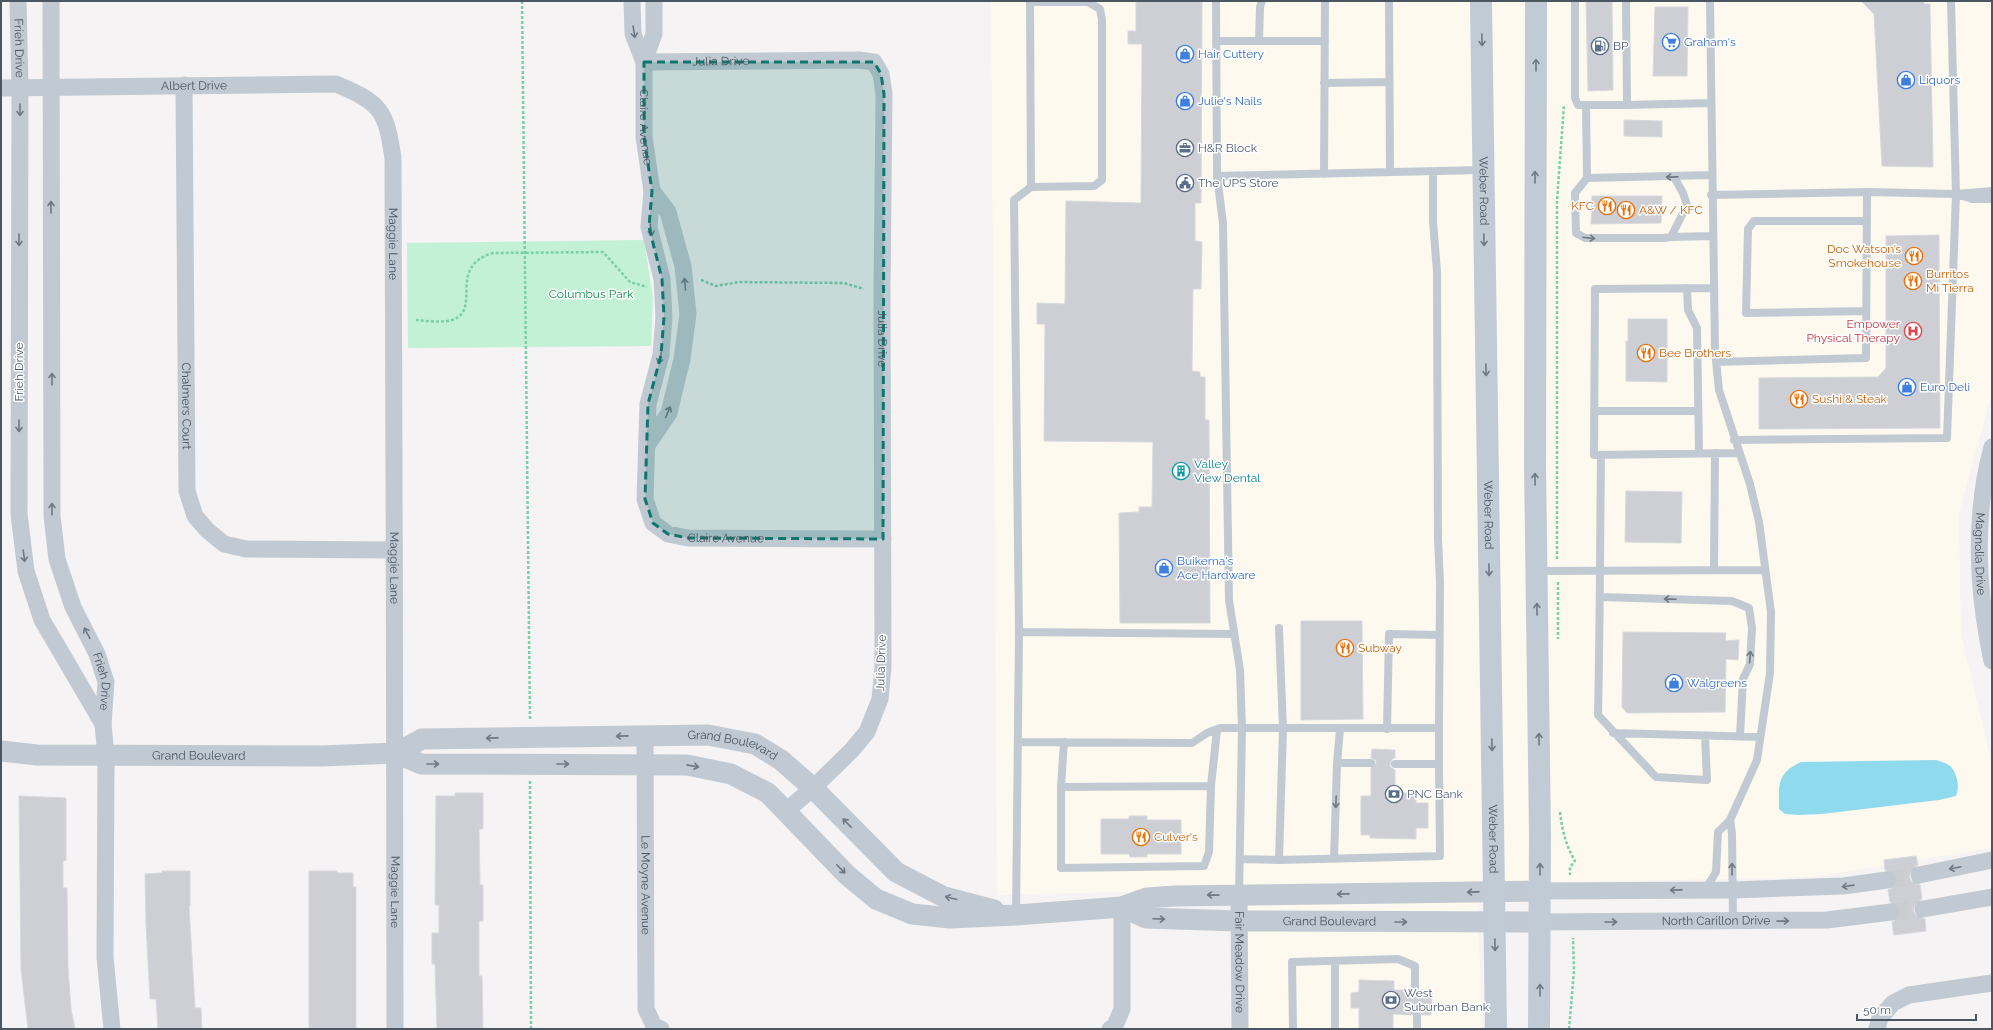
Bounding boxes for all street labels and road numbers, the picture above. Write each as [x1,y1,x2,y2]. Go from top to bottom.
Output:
street label: Frieh Drive [11,18,27,78]
street label: Julia Drive [692,54,750,69]
street label: Albert Drive [161,78,227,93]
street label: Claire Avenue [637,89,655,166]
street label: Weber Road [1476,156,1491,226]
street label: Maggie Lane [386,208,400,280]
street label: Julia Drive [875,310,889,367]
street label: Frieh Drive [12,342,26,402]
street label: Chalmers Court [179,362,194,450]
street label: Weber Road [1481,480,1496,550]
street label: Magnolia Drive [1972,512,1989,596]
street label: Claire Avenue [687,531,764,545]
street label: Maggie Lane [387,532,401,604]
street label: Julia Drive [873,634,889,692]
street label: Frieh Drive [90,651,113,711]
street label: Grand Boulevard [687,728,780,763]
street label: Grand Boulevard [152,748,246,763]
street label: Weber Road [1486,804,1501,874]
street label: Le Moyne Avenue [638,835,653,935]
street label: Maggie Lane [388,856,402,928]
street label: Fair Meadow Drive [1232,911,1247,1013]
street label: North Carillon Drive [1662,913,1770,928]
street label: Grand Boulevard [1283,914,1376,928]

